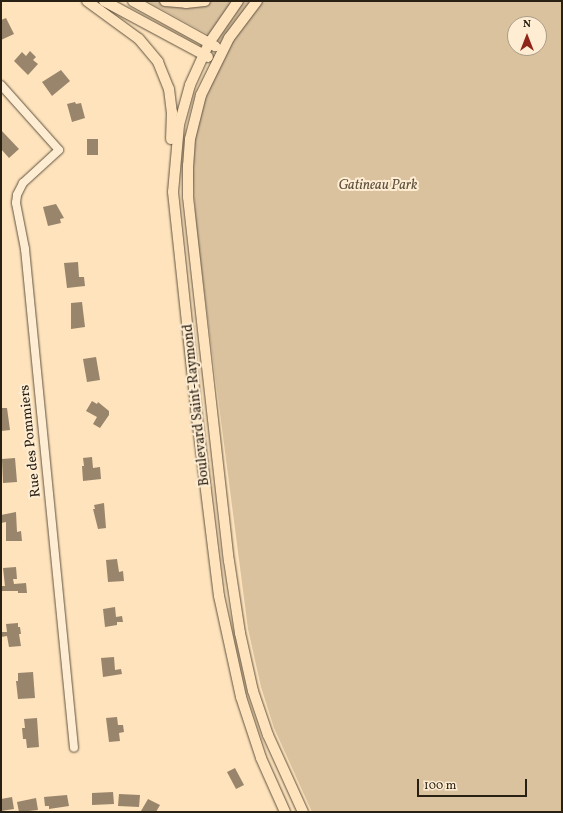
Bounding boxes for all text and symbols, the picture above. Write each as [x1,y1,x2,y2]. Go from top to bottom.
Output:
north arrow [507,16,547,56]
text: N [523,17,531,32]
park label: Gatineau Park [338,178,418,194]
street label: Boulevard Saint-Raymond [180,323,214,487]
street label: Rue des Pommiers [17,384,45,498]
scale bar [419,771,529,797]
text: 100 m [424,778,456,794]

